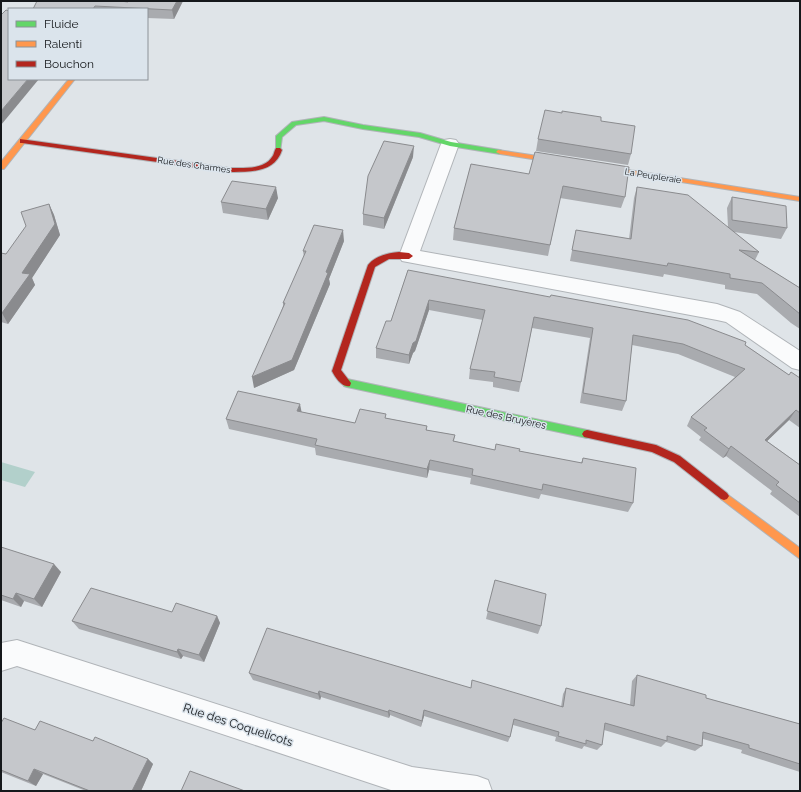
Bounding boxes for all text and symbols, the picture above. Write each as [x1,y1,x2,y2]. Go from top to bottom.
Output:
legend [8,8,148,80]
text: Fluide [44,17,79,31]
text: Ralenti [44,37,82,51]
text: Bouchon [44,57,94,71]
street label: Rue des Charmes [157,155,232,175]
street label: La Peupleraie [624,167,683,186]
street label: Rue des Bruyères [465,403,547,431]
street label: Rue des Coquelicots [181,701,295,749]

